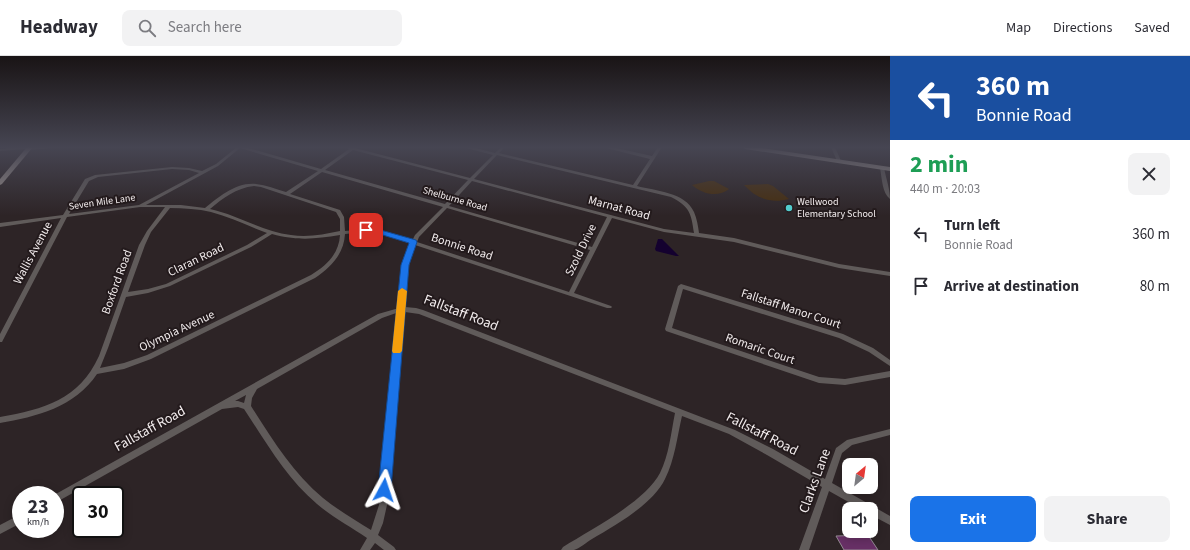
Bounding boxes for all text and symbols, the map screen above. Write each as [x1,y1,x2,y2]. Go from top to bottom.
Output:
search box [122,10,402,46]
text: Headway [20,14,98,41]
icon: search [136,17,158,39]
text: Search here [168,17,242,38]
text: Map [1006,18,1031,38]
text: Directions [1053,18,1112,38]
text: Saved [1134,18,1170,38]
text: 360 m [976,66,1050,106]
icon: left [910,72,962,124]
text: Bonnie Road [976,103,1072,128]
text: 2 min [910,147,968,182]
button: close [1128,153,1170,195]
text: 440 m · 20:03 [910,180,980,198]
street label: Shelburne Road [421,183,489,215]
street label: Seven Mile Lane [68,190,136,214]
street label: Marnat Road [586,192,652,224]
place label: Wellwood Elementary School [797,195,876,221]
marker: Wellwood Elementary School [784,203,794,213]
pin [349,213,383,247]
text: Turn left [944,215,1000,236]
street label: Wallis Avenue [9,219,57,287]
icon: arrive [355,219,377,241]
street label: Szold Drive [561,221,601,279]
icon: left [910,223,932,245]
text: 360 m [1132,224,1170,245]
street label: Bonnie Road [429,229,495,265]
text: Bonnie Road [944,236,1013,254]
street label: Claran Road [165,239,227,281]
street label: Boxford Road [97,247,137,317]
icon: arrive [910,275,932,297]
text: Arrive at destination [944,276,1079,297]
text: 80 m [1140,276,1170,297]
street label: Fallstaff Manor Court [739,285,843,333]
street label: Fallstaff Road [421,290,501,336]
street label: Olympia Avenue [136,306,218,356]
street label: Romaric Court [723,329,797,369]
street label: Fallstaff Road [111,401,189,457]
street label: Fallstaff Road [722,407,802,461]
street label: Clarks Lane [794,446,836,516]
north arrow [842,458,878,494]
map controls [842,458,878,538]
position arrow [363,469,405,511]
speed limit sign: 30 [72,486,124,538]
text: 23 [27,493,49,521]
button: Exit [910,496,1036,542]
button: Share [1044,496,1170,542]
button: sound [842,502,878,538]
text: km/h [27,515,49,529]

